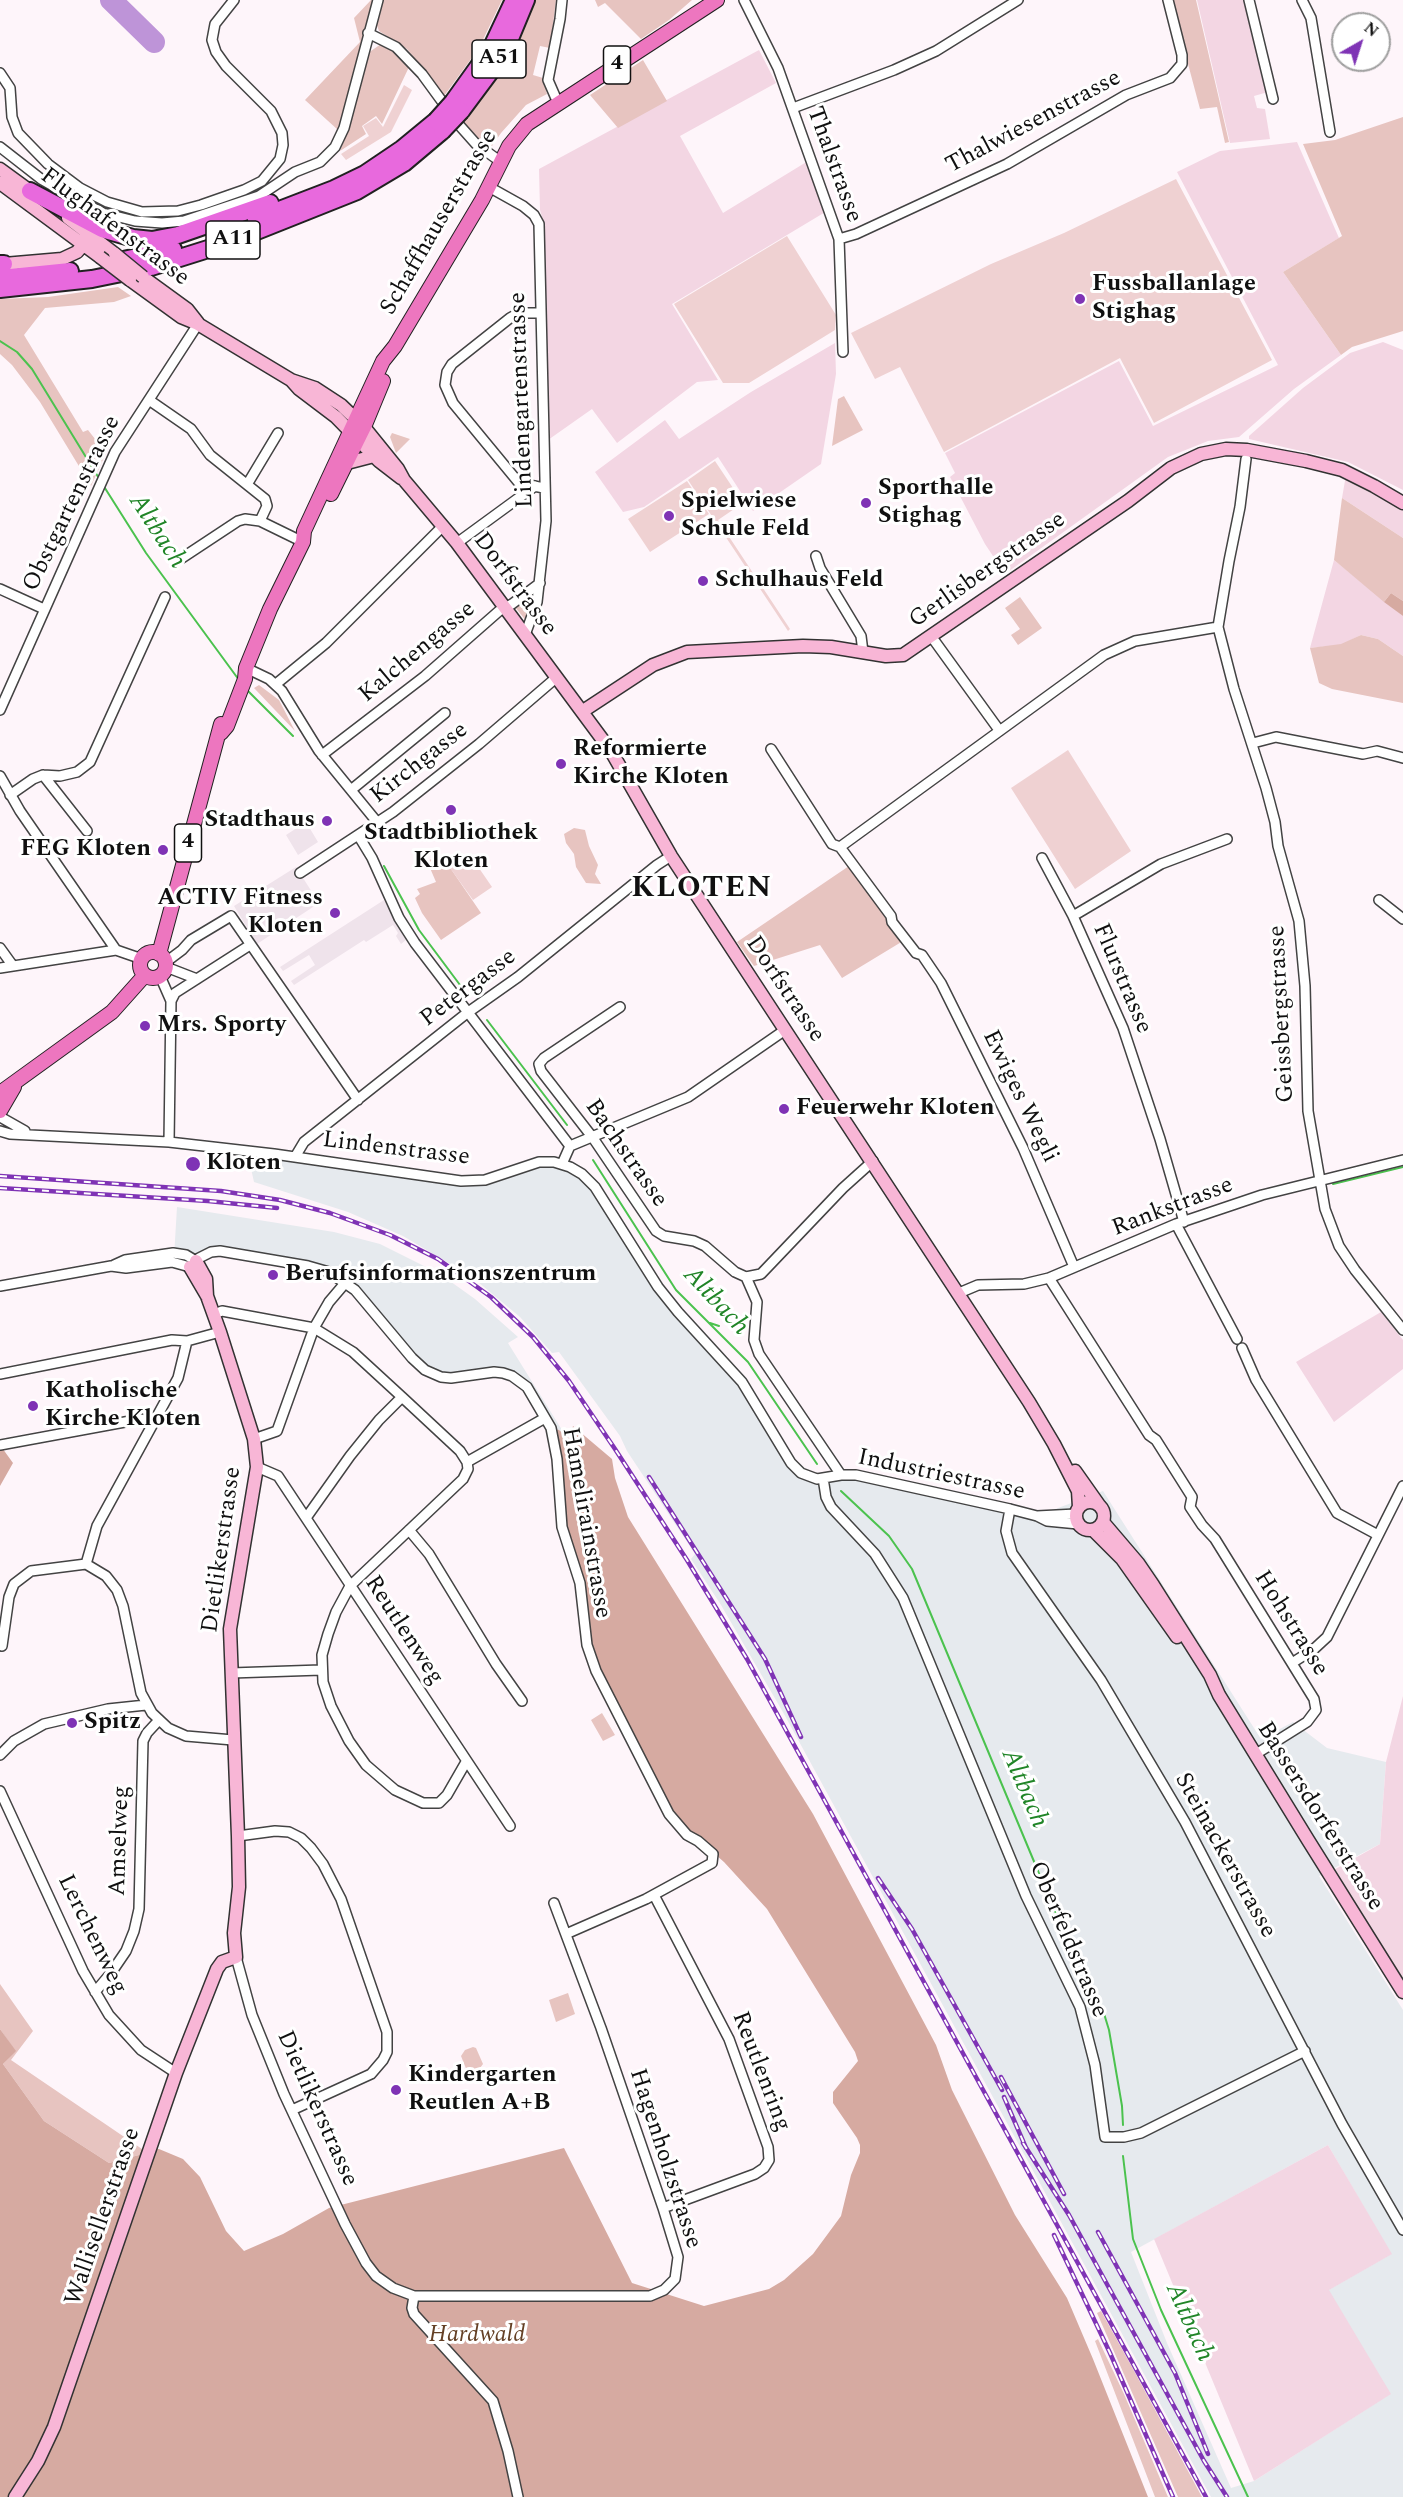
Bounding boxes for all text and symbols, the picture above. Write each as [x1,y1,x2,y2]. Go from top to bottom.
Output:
north arrow [1331,12,1391,72]
text: N [1358,16,1384,43]
road number: A51 [472,40,526,78]
road number: 4 [604,46,630,84]
street label: Thalwiesenstrasse [941,65,1127,181]
street label: Thalstrasse [799,103,867,227]
street label: Schaffhauserstrasse [375,125,505,321]
street label: Flughafenstrasse [34,163,194,293]
road number: A11 [206,221,260,259]
place label: Fussballanlage Stighag [1092,271,1256,327]
street label: Lindengartenstrasse [505,291,541,509]
marker: Fussballanlage Stighag [1073,292,1087,306]
street label: Obstgartenstrasse [18,411,128,597]
place label: Sporthalle Stighag [878,475,993,531]
place label: Spielwiese Schule Feld [681,488,810,544]
water label: Altbach [120,489,192,575]
marker: Sporthalle Stighag [859,496,873,510]
street label: Gerlisbergstrasse [904,506,1072,636]
marker: Spielwiese Schule Feld [662,509,676,523]
street label: Dorfstrasse [466,528,562,642]
place label: Schulhaus Feld [715,567,884,595]
marker: Schulhaus Feld [696,574,710,588]
street label: Kalchengasse [354,596,482,710]
street label: Kirchgasse [365,717,475,811]
place label: Reformierte Kirche Kloten [573,736,729,792]
marker: Reformierte Kirche Kloten [554,757,568,771]
marker: Stadtbibliothek Kloten [444,803,458,817]
place label: Stadthaus [205,807,315,835]
marker: Stadthaus [320,814,334,828]
place label: Stadtbibliothek Kloten [364,820,538,876]
road number: 4 [174,824,201,862]
place label: FEG Kloten [20,836,151,864]
marker: FEG Kloten [156,843,170,857]
district label: KLOTEN [631,872,773,908]
place label: ACTIV Fitness Kloten [157,885,323,941]
marker: ACTIV Fitness Kloten [328,906,342,920]
street label: Flurstrasse [1085,920,1157,1038]
street label: Geissbergstrasse [1264,924,1302,1104]
street label: Dorfstrasse [738,931,830,1049]
street label: Petergasse [415,944,523,1034]
place label: Mrs. Sporty [157,1012,286,1040]
marker: Mrs. Sporty [138,1019,152,1033]
street label: Ewiges Wegli [974,1026,1064,1168]
street label: Bachstrasse [577,1094,673,1214]
place label: Feuerwehr Kloten [796,1095,994,1123]
marker: Feuerwehr Kloten [777,1102,791,1116]
street label: Lindenstrasse [321,1127,471,1173]
place label: Kloten [206,1150,281,1178]
marker: Kloten [184,1155,202,1173]
street label: Rankstrasse [1108,1172,1238,1244]
place label: Berufsinformationszentrum [285,1261,596,1289]
water label: Altbach [675,1261,755,1343]
marker: Berufsinformationszentrum [266,1268,280,1282]
place label: Katholische Kirche Kloten [45,1378,201,1434]
marker: Katholische Kirche Kloten [26,1399,40,1413]
street label: Hamelirainstrasse [554,1425,616,1621]
street label: Industriestrasse [855,1444,1027,1508]
street label: Dietlikerstrasse [197,1465,249,1635]
street label: Hohstrasse [1246,1566,1334,1682]
street label: Reutlenweg [357,1571,449,1691]
place label: Spitz [84,1709,141,1737]
marker: Spitz [65,1716,79,1730]
street label: Bassersdorferstrasse [1249,1717,1389,1917]
water label: Altbach [992,1745,1054,1833]
street label: Steinackerstrasse [1167,1768,1281,1944]
street label: Amselweg [105,1785,137,1897]
street label: Oberfeldstrasse [1021,1857,1113,2023]
street label: Lerchenweg [50,1870,132,2000]
street label: Reutlenring [724,2008,796,2136]
street label: Dietlikerstrasse [269,2027,363,2191]
place label: Kindergarten Reutlen A+B [408,2062,557,2118]
street label: Hagenholzstrasse [621,2065,707,2253]
marker: Kindergarten Reutlen A+B [389,2083,403,2097]
street label: Wallisellerstrasse [60,2124,148,2310]
water label: Altbach [1157,2279,1219,2367]
park label: Hardwald [429,2322,525,2350]

